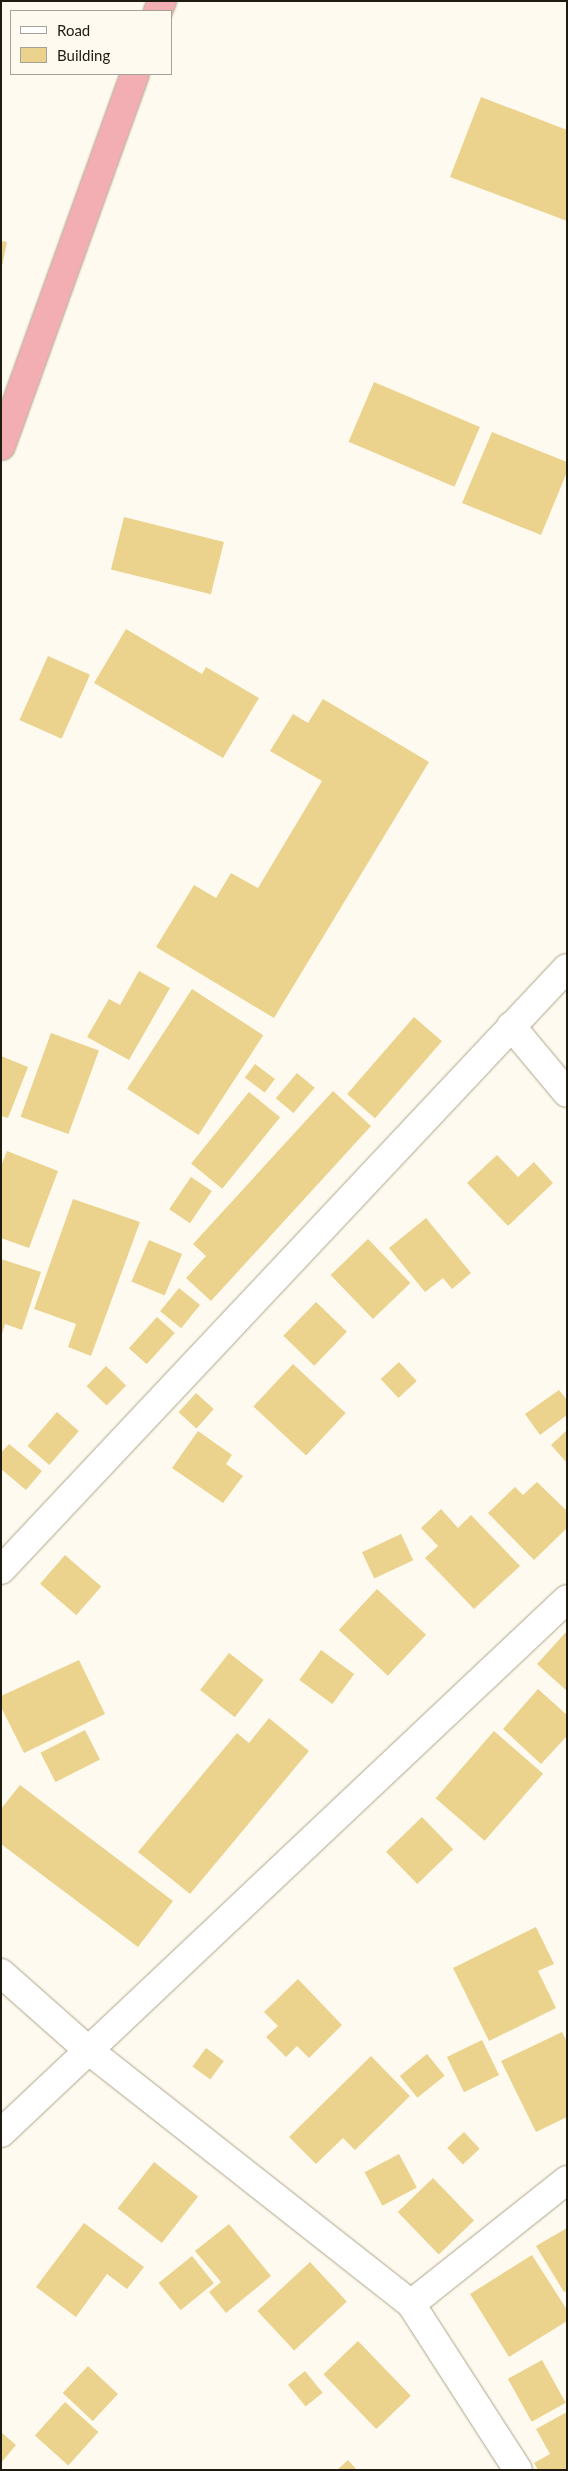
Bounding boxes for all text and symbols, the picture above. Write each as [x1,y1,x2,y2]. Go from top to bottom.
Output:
legend [10,10,172,75]
text: Road [57,21,90,39]
text: Building [57,46,110,64]

